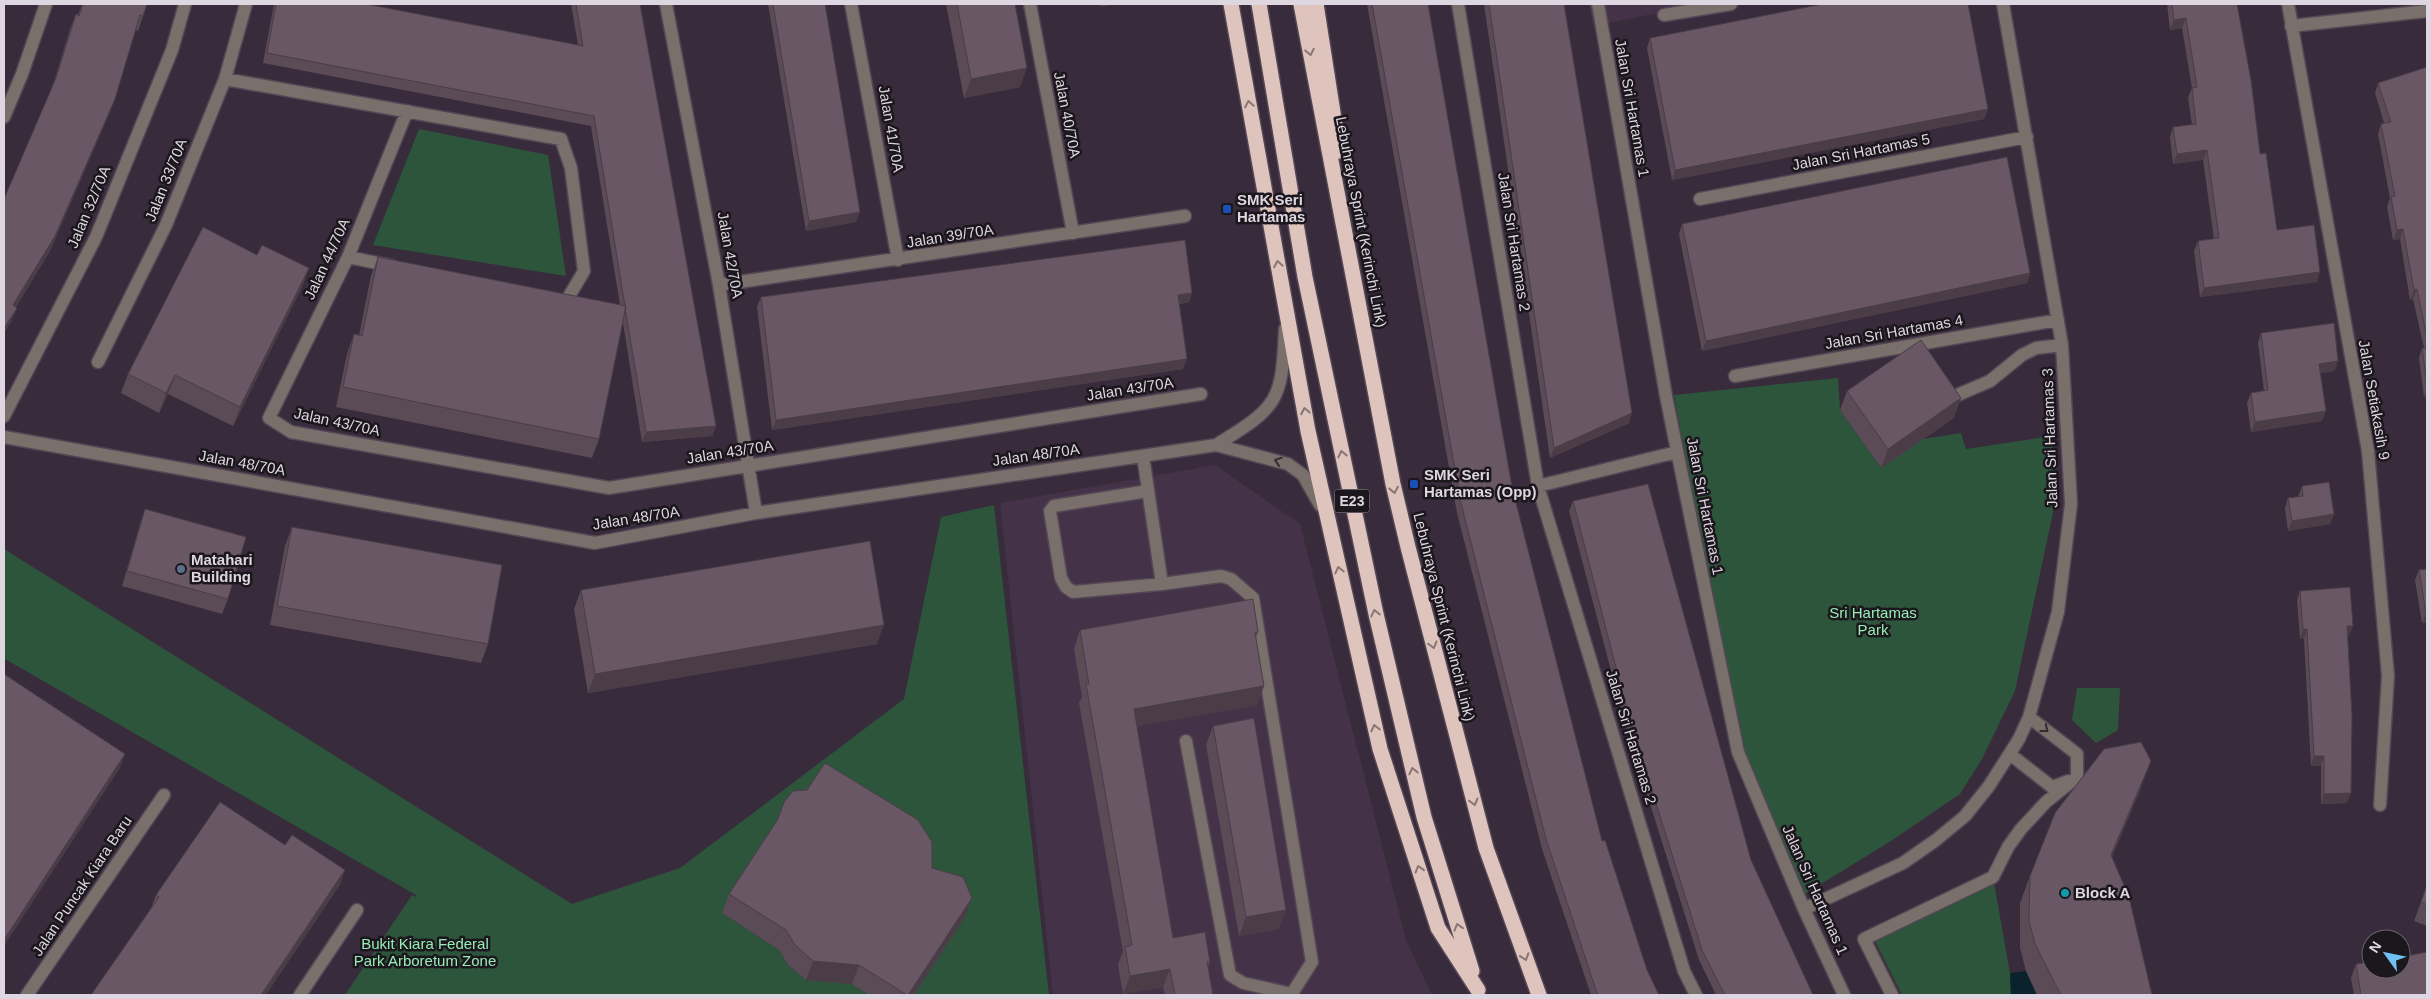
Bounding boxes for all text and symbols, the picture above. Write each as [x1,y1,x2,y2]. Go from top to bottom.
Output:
street label: Jalan Sri Hartamas 1 [1612,37,1653,178]
one-way arrow [1304,47,1315,56]
street label: Jalan 40/70A [1051,70,1084,160]
street label: Jalan 41/70A [876,84,907,174]
one-way arrow [1244,99,1254,108]
street label: Lebuhraya Sprint (Kerinchi Link) [1333,115,1390,329]
street label: Jalan Sri Hartamas 5 [1791,130,1931,173]
street label: Jalan 33/70A [141,136,190,224]
street label: Jalan 32/70A [64,163,113,250]
street label: Jalan Sri Hartamas 2 [1495,171,1534,312]
place label: SMK Seri Hartamas [1237,191,1305,225]
marker: SMK Seri Hartamas [1221,203,1233,215]
street label: Jalan 42/70A [715,210,746,300]
street label: Jalan 44/70A [300,216,353,302]
street label: Jalan 39/70A [905,220,995,251]
one-way arrow [1273,259,1283,268]
street label: Jalan Sri Hartamas 4 [1823,311,1964,352]
street label: Jalan Setiakasih 9 [2356,338,2393,461]
street label: Jalan Sri Hartamas 3 [2039,368,2060,508]
street label: Jalan 43/70A [1085,373,1175,404]
street label: Jalan 43/70A [293,404,382,439]
one-way arrow [1300,406,1310,415]
street label: Jalan 43/70A [685,436,775,467]
street label: Jalan Sri Hartamas 1 [1684,436,1727,576]
street label: Jalan 48/70A [991,440,1080,469]
street label: Jalan 48/70A [197,447,287,478]
one-way arrow [1337,449,1348,458]
one-way arrow [1275,457,1283,467]
place label: SMK Seri Hartamas (Opp) [1424,466,1537,500]
marker: SMK Seri Hartamas (Opp) [1408,478,1420,490]
one-way arrow [1389,485,1399,494]
road number: E23 [1334,490,1370,512]
street label: Jalan 48/70A [591,502,681,533]
street label: Lebuhraya Sprint (Kerinchi Link) [1410,511,1479,723]
place label: Matahari Building [191,551,253,585]
marker: Matahari Building [175,563,187,575]
one-way arrow [1334,565,1345,574]
park label: Sri Hartamas Park [1829,604,1917,638]
one-way arrow [1371,609,1381,617]
one-way arrow [1427,641,1438,650]
street label: Jalan Sri Hartamas 2 [1603,667,1660,806]
one-way arrow [1370,724,1381,733]
one-way arrow [2039,724,2048,732]
one-way arrow [1408,767,1419,776]
one-way arrow [1469,798,1479,806]
street label: Jalan Puncak Kiara Baru [28,813,135,959]
street label: Jalan Sri Hartamas 1 [1779,822,1852,957]
one-way arrow [1415,865,1425,873]
place label: Block A [2075,884,2130,901]
marker: Block A [2059,887,2071,899]
one-way arrow [1454,923,1464,932]
north arrow [2361,929,2411,979]
park label: Bukit Kiara Federal Park Arboretum Zone [354,935,496,969]
text: N [2366,938,2385,956]
one-way arrow [1519,952,1529,961]

